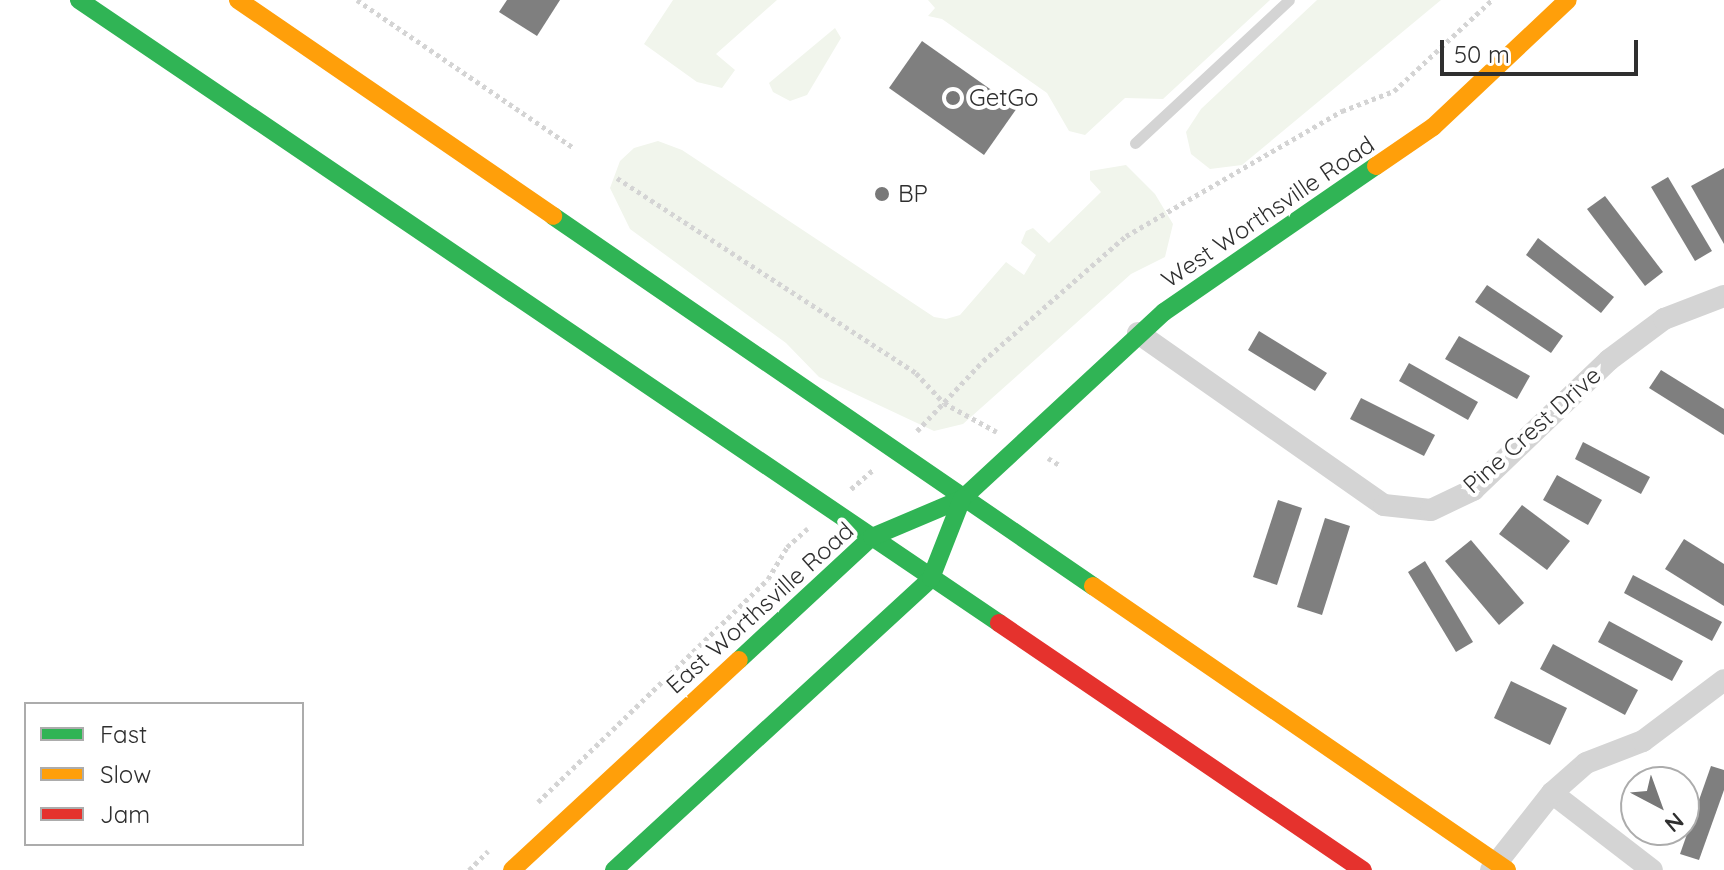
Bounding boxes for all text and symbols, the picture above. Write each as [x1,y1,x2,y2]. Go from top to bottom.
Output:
scale bar [1444,24,1642,74]
text: 50 m [1454,39,1510,69]
place label: GetGo [969,84,1039,112]
marker: GetGo [944,89,962,107]
street label: West Worthsville Road [1156,130,1380,294]
place label: BP [898,180,928,208]
marker: BP [873,185,891,203]
street label: Pine Crest Drive [1457,361,1607,499]
street label: East Worthsville Road [660,516,860,700]
legend [24,702,304,846]
text: Fast [100,719,147,749]
text: Slow [100,759,151,789]
north arrow [1620,766,1700,846]
text: Jam [100,799,150,829]
text: N [1659,807,1690,838]

